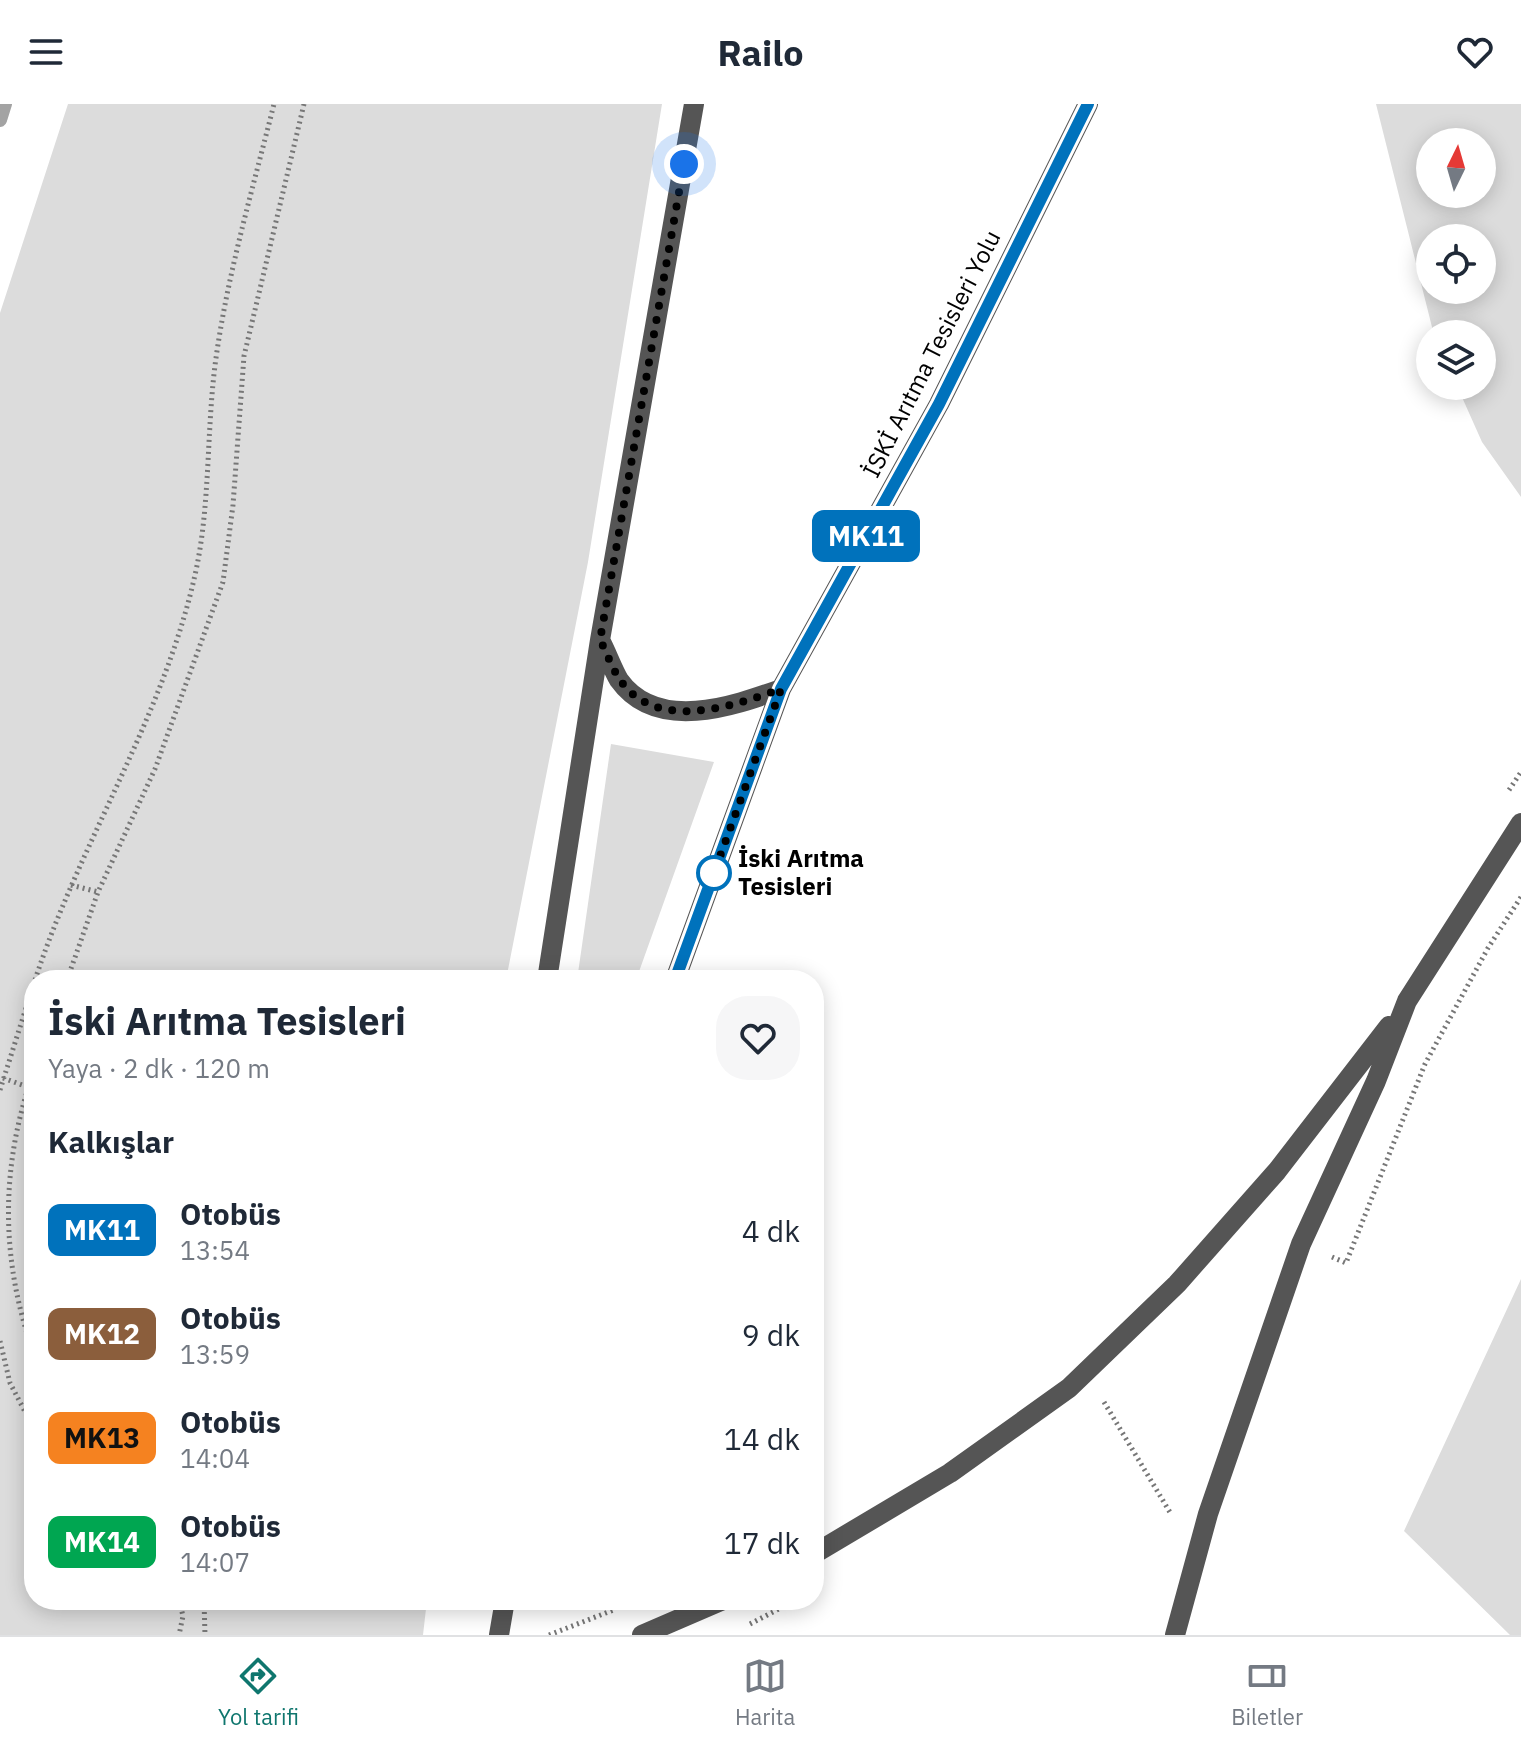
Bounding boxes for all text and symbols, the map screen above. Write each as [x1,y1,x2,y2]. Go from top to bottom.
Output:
text: Railo [718,29,803,76]
icon: menu [24,30,68,74]
icon: heart [1453,30,1497,74]
north arrow [1416,128,1496,208]
map controls [1416,128,1496,400]
your location [664,144,704,184]
street label: İSKİ Arıtma Tesisleri Yolu [855,224,1007,483]
button: locate [1416,224,1496,304]
button: layers [1416,320,1496,400]
line badge: MK11 [810,510,922,562]
text: MK11 [828,517,904,554]
place label: İski Arıtma Tesisleri [738,842,864,902]
marker: İski Arıtma Tesisleri [697,856,731,890]
text: İski Arıtma Tesisleri [48,996,406,1045]
button: heart [716,996,800,1080]
text: Yaya · 2 dk · 120 m [48,1051,270,1085]
text: Kalkışlar [48,1122,174,1161]
text: Otobüs [180,1194,281,1233]
text: MK11 [64,1211,140,1248]
text: 4 dk [742,1211,800,1250]
text: 13:54 [180,1233,250,1267]
text: Otobüs [180,1298,281,1337]
text: MK12 [64,1315,140,1352]
text: 9 dk [742,1315,800,1354]
text: 13:59 [180,1337,250,1371]
text: Otobüs [180,1402,281,1441]
text: MK13 [64,1419,140,1456]
text: 14 dk [724,1419,800,1458]
text: 14:04 [180,1441,250,1475]
text: Otobüs [180,1506,281,1545]
text: MK14 [64,1523,140,1560]
text: 17 dk [724,1523,800,1562]
text: 14:07 [180,1545,250,1579]
tab: Yol tarifi [218,1654,299,1731]
tab: Harita [735,1654,795,1731]
tab: Biletler [1231,1654,1303,1731]

